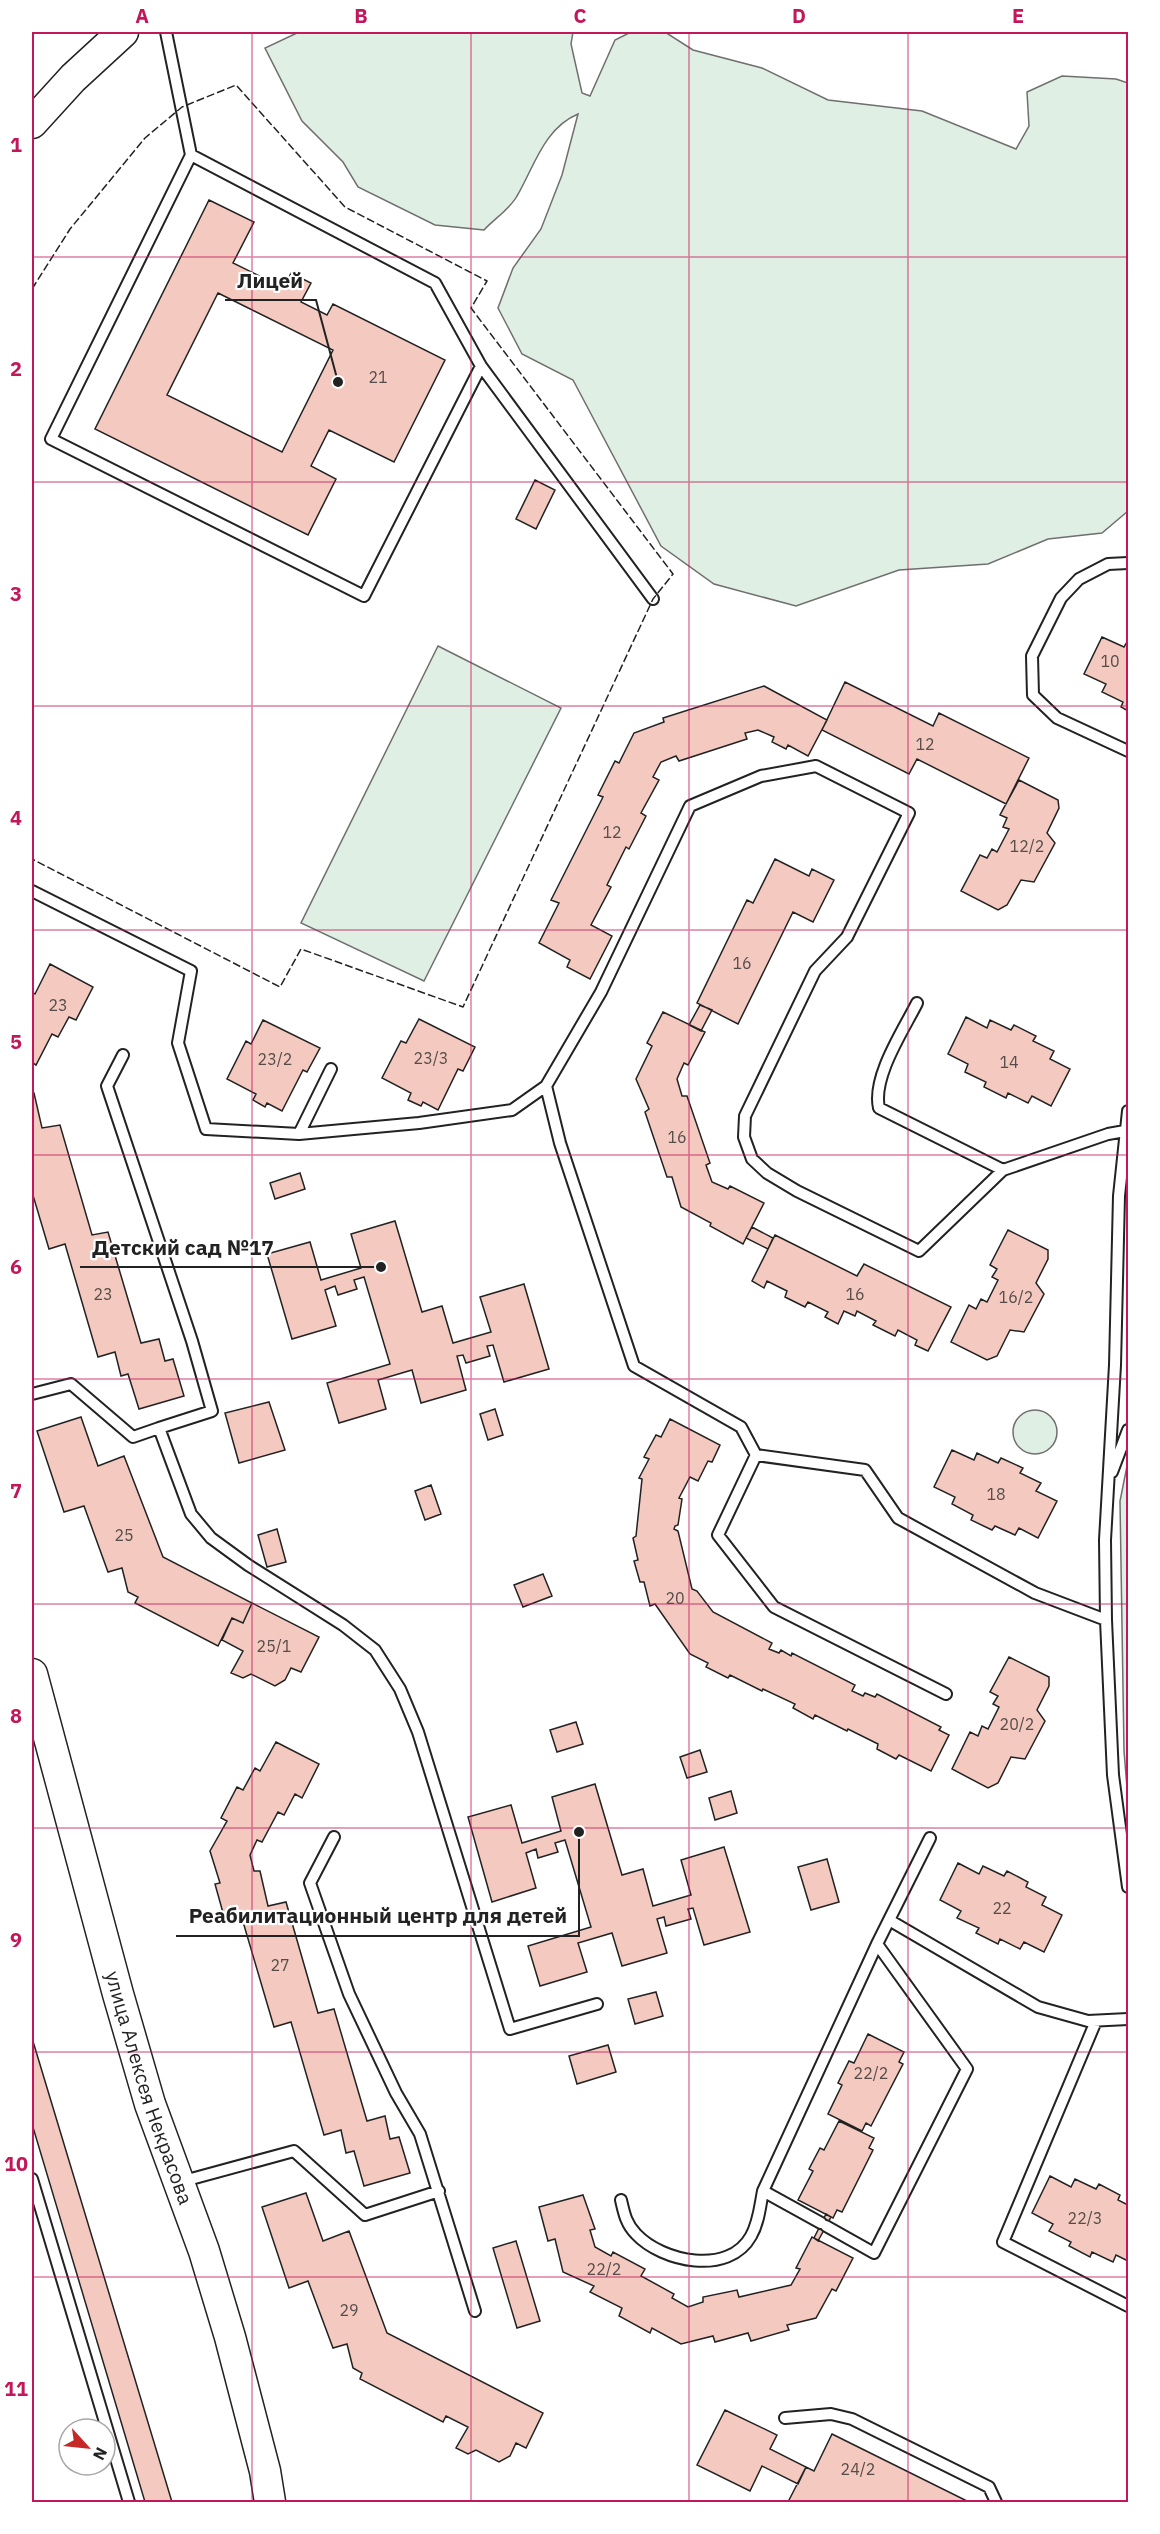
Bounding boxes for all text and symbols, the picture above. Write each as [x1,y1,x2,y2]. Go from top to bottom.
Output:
text: A [135,2,149,29]
text: B [354,2,368,29]
text: C [573,2,587,29]
text: D [792,2,806,29]
text: E [1012,2,1024,29]
text: 1 [10,131,22,158]
callout: Лицей [225,261,316,300]
text: Лицей [237,266,303,294]
text: 2 [10,355,22,382]
house number: 21 [368,367,388,387]
text: 3 [10,580,22,607]
house number: 10 [1100,651,1120,671]
house number: 12 [915,734,935,754]
text: 4 [10,804,22,831]
house number: 12 [602,822,622,842]
house number: 12/2 [1010,836,1044,856]
house number: 16 [732,953,752,973]
house number: 23 [48,995,68,1015]
text: 5 [10,1028,22,1055]
house number: 23/3 [414,1048,448,1068]
house number: 23/2 [258,1049,292,1069]
house number: 14 [999,1052,1019,1072]
house number: 16 [667,1127,687,1147]
callout: Детский сад №17 [80,1228,286,1267]
text: Детский сад №17 [92,1233,274,1261]
text: 6 [10,1253,22,1280]
house number: 23 [93,1284,113,1304]
house number: 16 [845,1284,865,1304]
house number: 16/2 [999,1287,1033,1307]
text: 7 [10,1477,22,1504]
house number: 18 [986,1484,1006,1504]
house number: 25 [114,1525,134,1545]
house number: 20 [665,1588,685,1608]
house number: 25/1 [257,1636,291,1656]
text: 8 [10,1702,22,1729]
house number: 20/2 [1000,1714,1034,1734]
callout: Реабилитационный центр для детей [176,1897,579,1936]
house number: 22 [992,1898,1012,1918]
text: Реабилитационный центр для детей [189,1901,567,1929]
text: 9 [10,1926,22,1953]
house number: 27 [270,1955,290,1975]
street label: улица Алексея Некрасова [99,1968,200,2208]
house number: 22/2 [854,2063,888,2083]
text: 10 [4,2150,28,2177]
house number: 22/3 [1068,2208,1102,2228]
house number: 22/2 [587,2259,621,2279]
house number: 29 [339,2300,359,2320]
text: 11 [4,2375,28,2402]
north arrow [57,2417,117,2477]
text: N [89,2444,112,2464]
house number: 24/2 [841,2459,875,2479]

